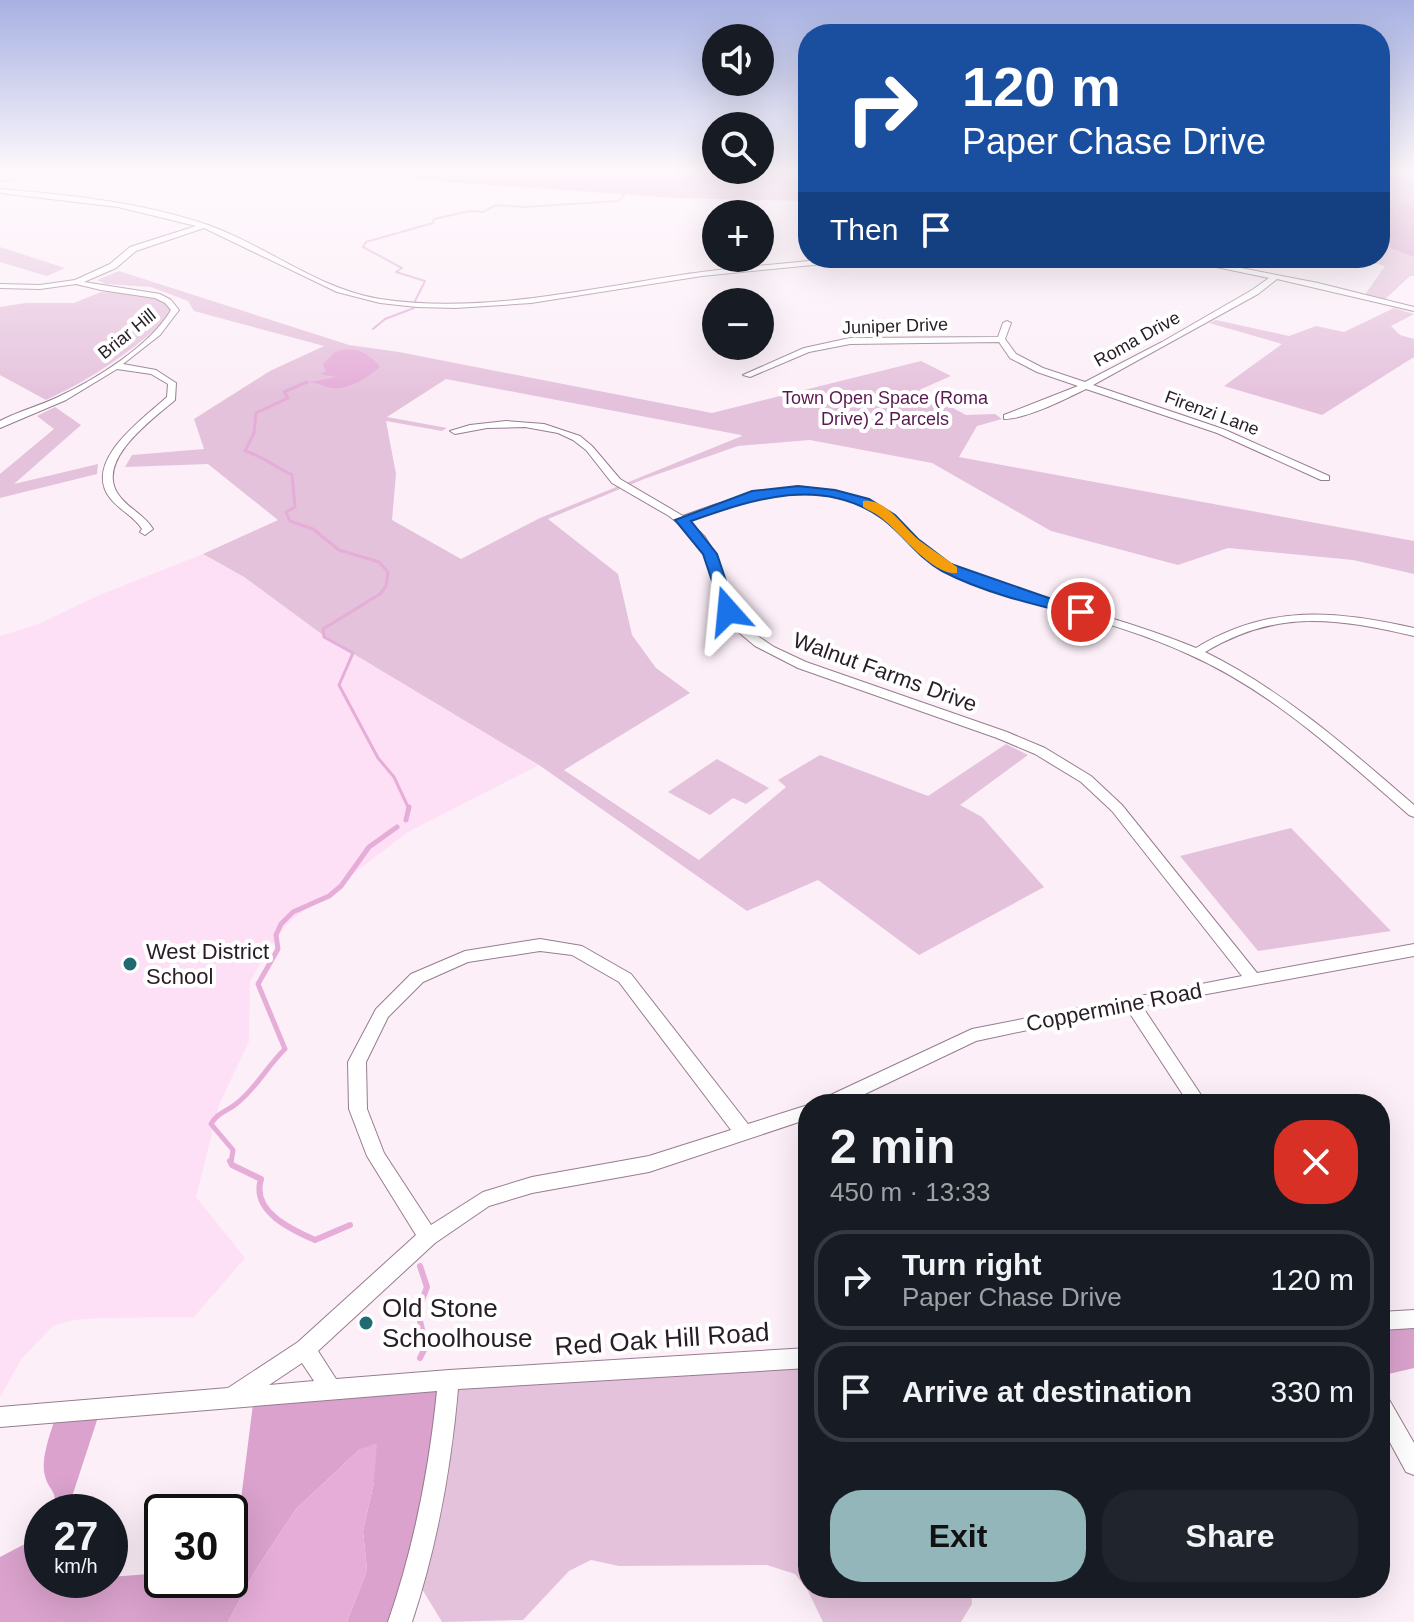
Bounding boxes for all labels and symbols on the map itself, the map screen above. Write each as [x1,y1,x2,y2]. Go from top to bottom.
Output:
street label: Briar Hill [94,305,160,363]
street label: Roma Drive [1091,307,1183,371]
street label: Juniper Drive [842,314,948,338]
street label: Firenzi Lane [1162,387,1262,439]
park label: Town Open Space (Roma Drive) 2 Parcels [782,388,989,429]
position arrow [686,569,770,653]
pin [1047,578,1115,646]
street label: Walnut Farms Drive [790,627,980,717]
place label: West District School [146,939,269,989]
marker: West District School [121,955,139,973]
street label: Coppermine Road [1024,978,1204,1036]
place label: Old Stone Schoolhouse [382,1293,532,1353]
marker: Old Stone Schoolhouse [357,1314,375,1332]
street label: Red Oak Hill Road [554,1317,770,1361]
speed limit sign: 30 [144,1494,248,1598]

